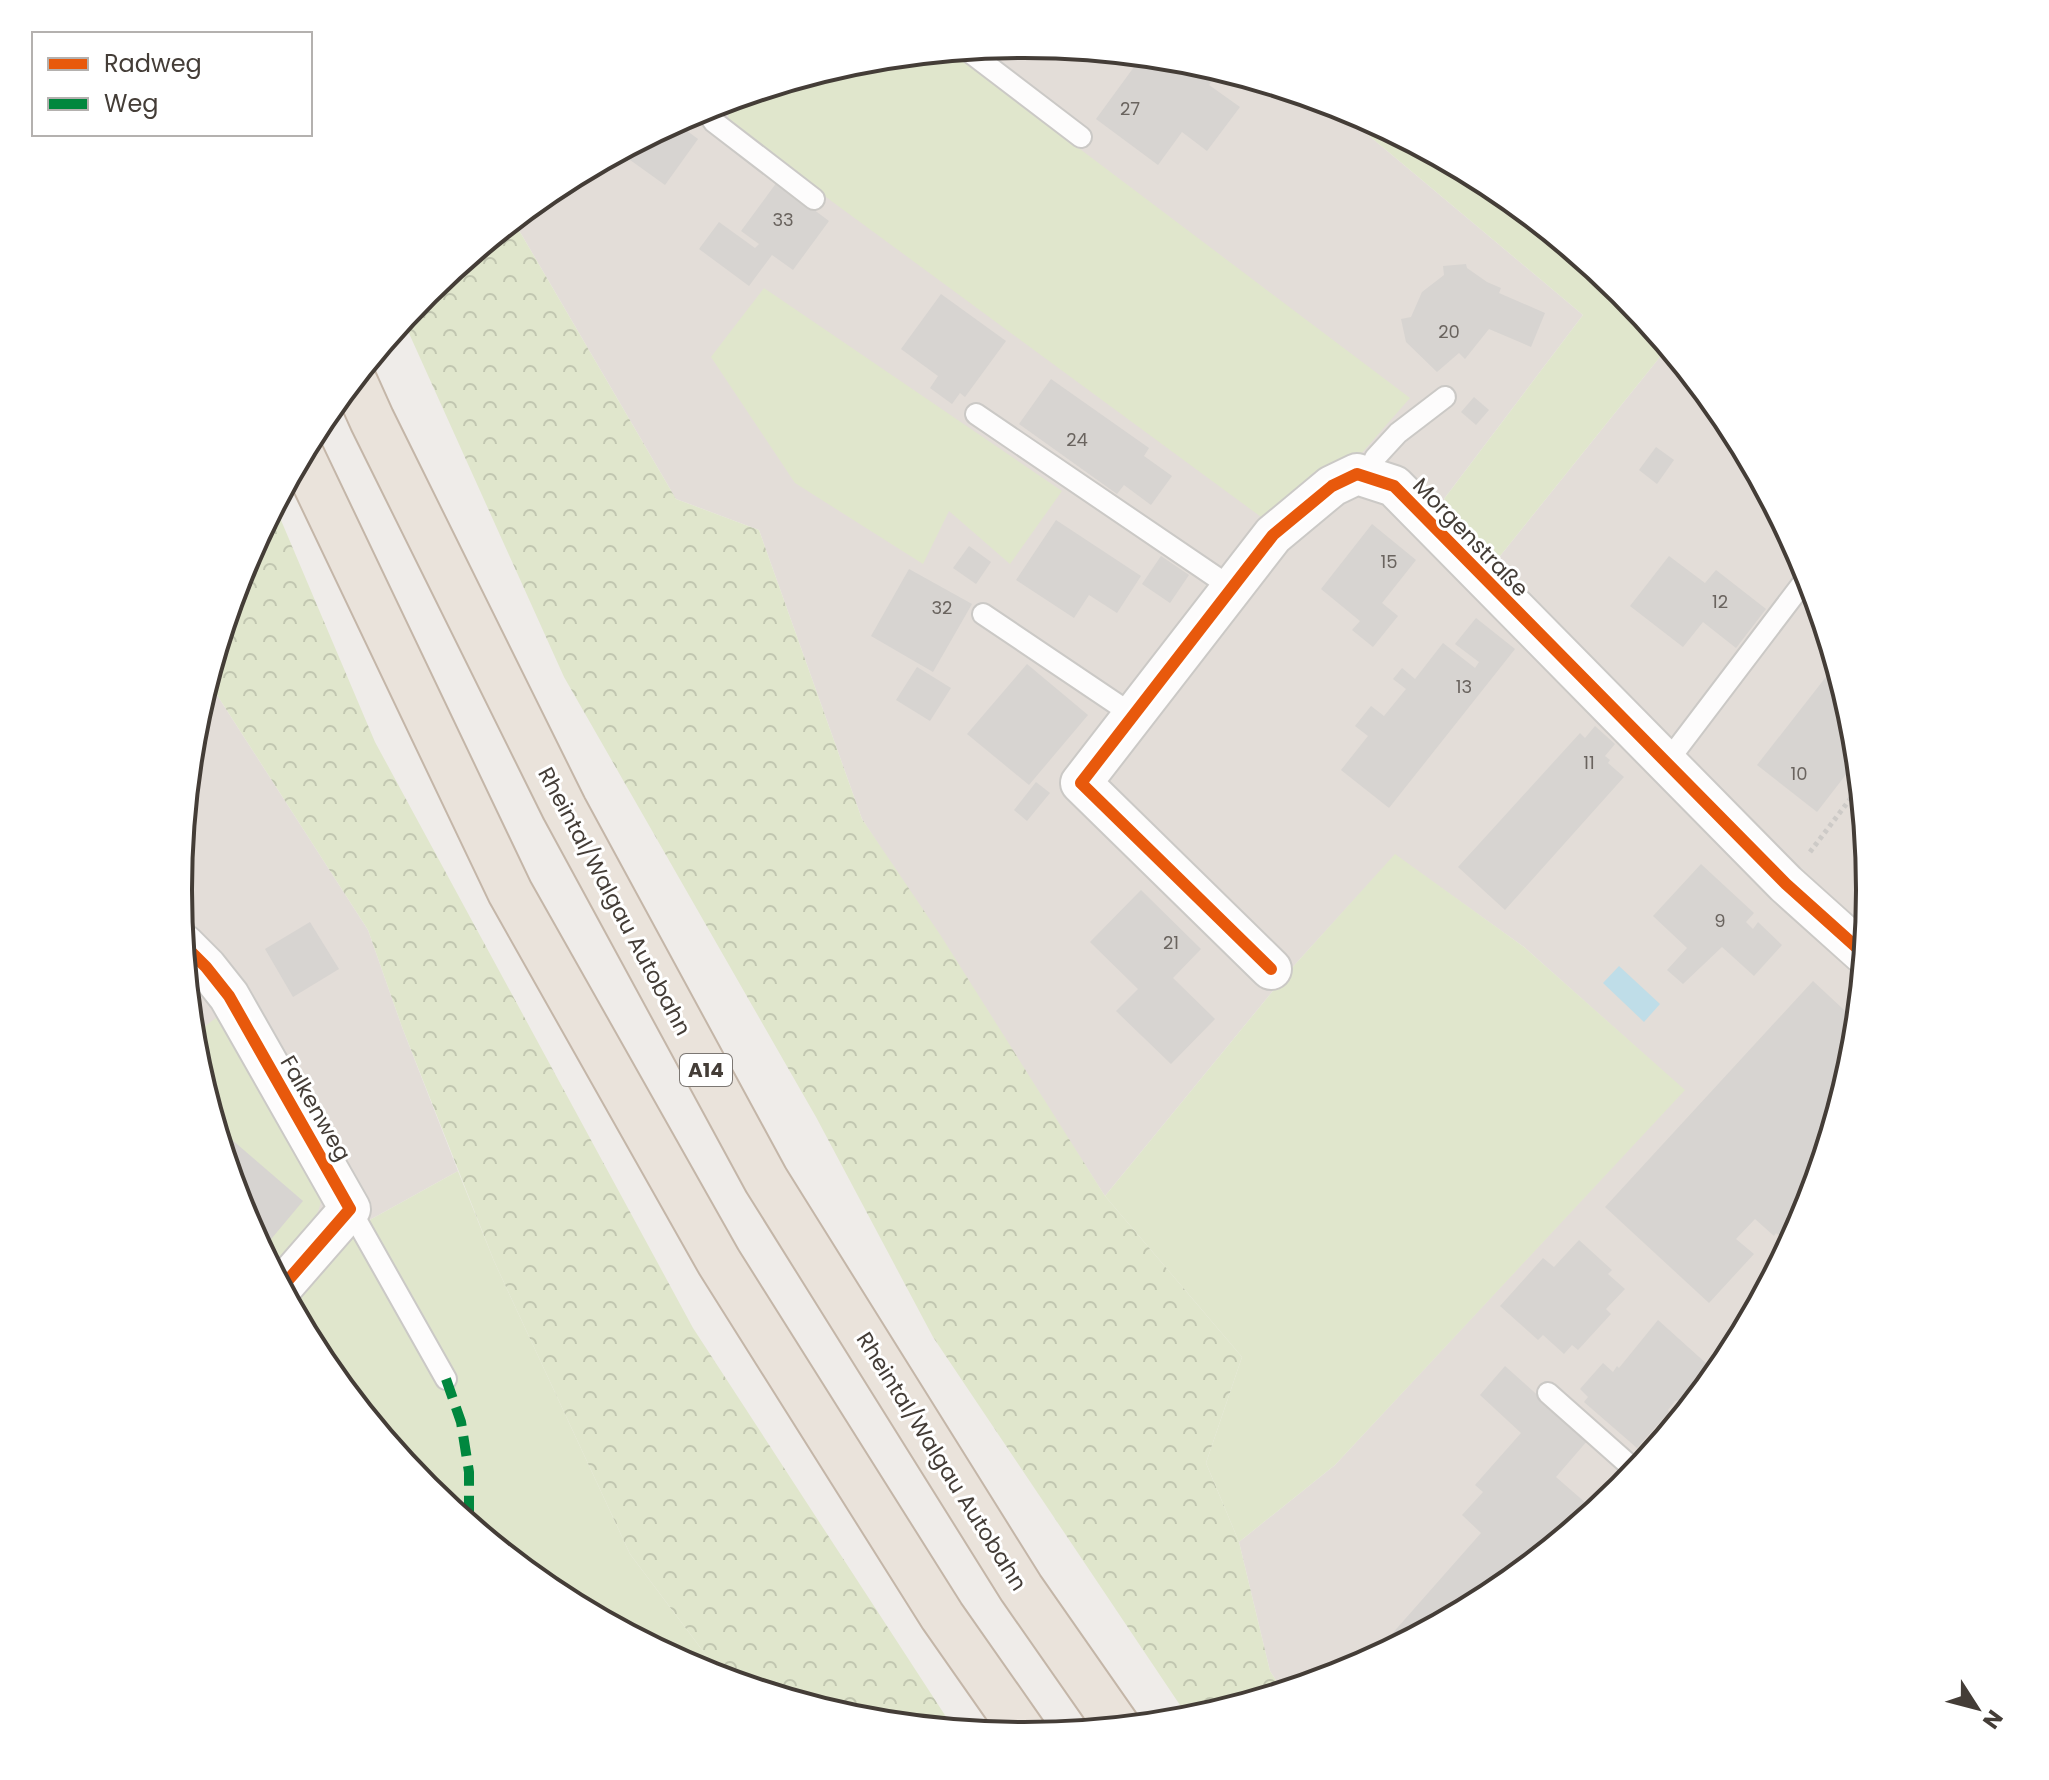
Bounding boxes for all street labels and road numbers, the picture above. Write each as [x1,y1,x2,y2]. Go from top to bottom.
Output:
street label: Morgenstraße [1406,471,1536,604]
street label: Rheintal/Walgau Autobahn [531,762,699,1041]
street label: Falkenweg [273,1050,358,1167]
road number: A14 [680,1054,732,1086]
street label: Rheintal/Walgau Autobahn [849,1326,1034,1597]

